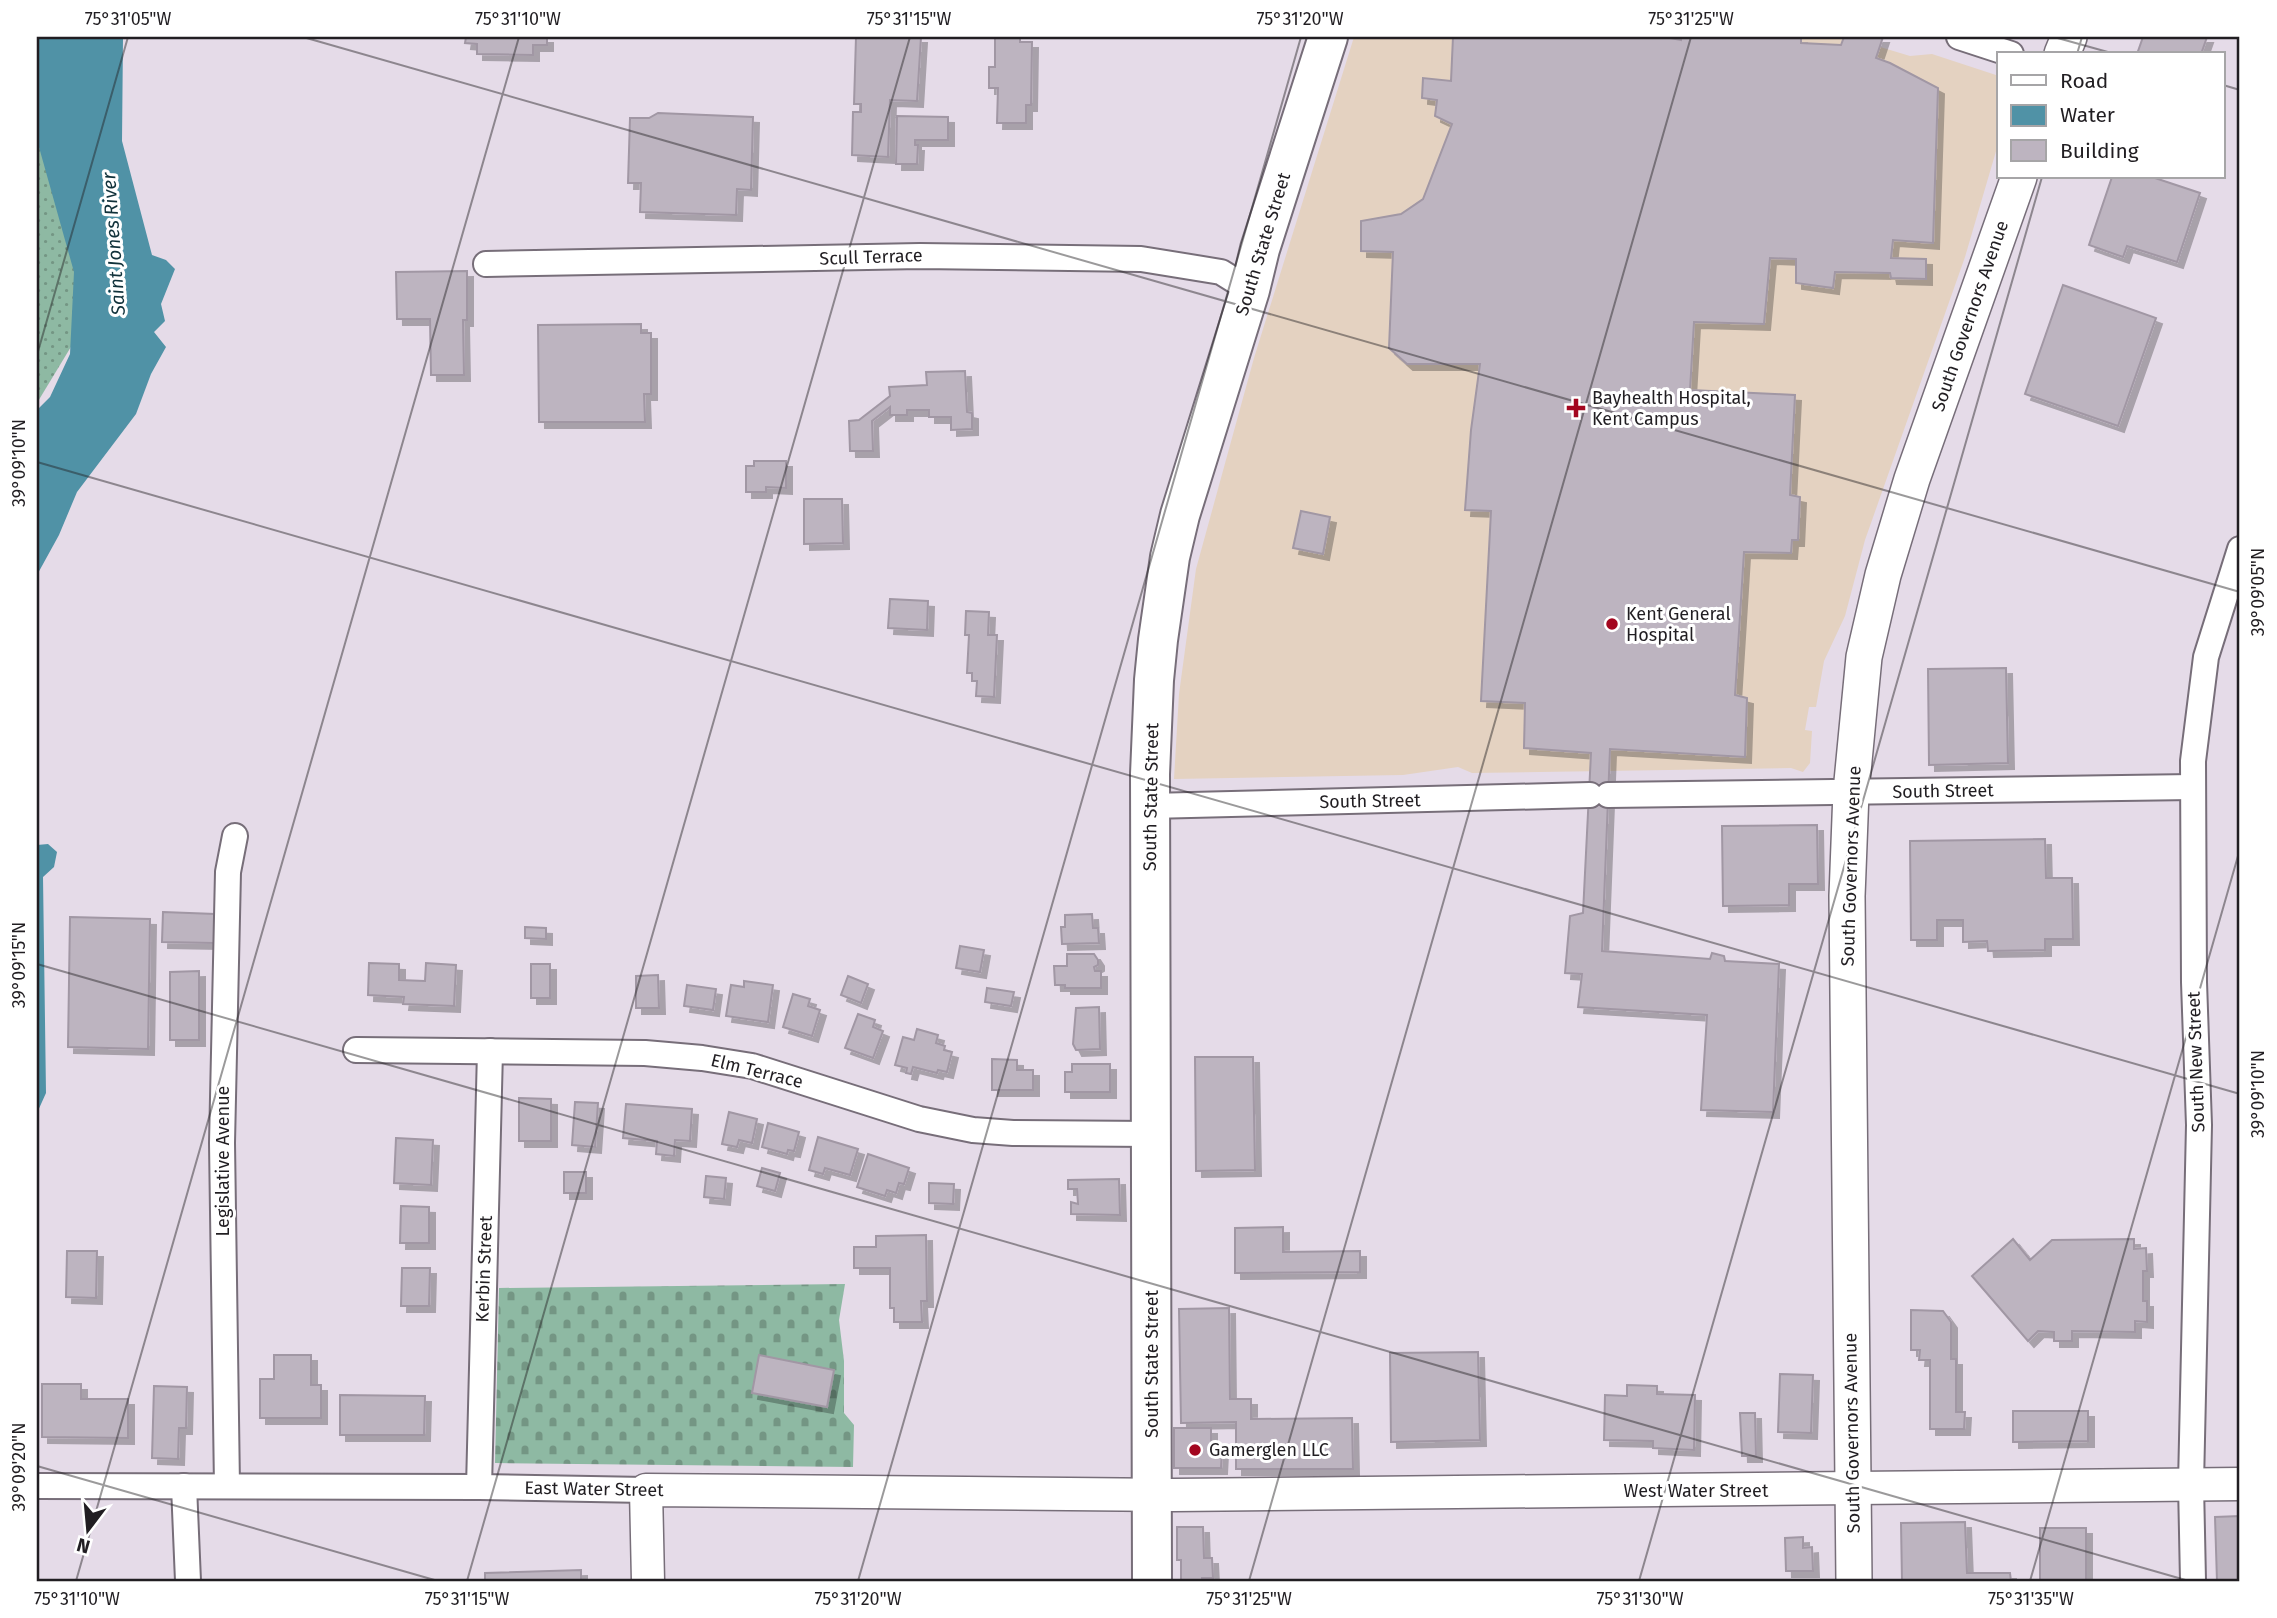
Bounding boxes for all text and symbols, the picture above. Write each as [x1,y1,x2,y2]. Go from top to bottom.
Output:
text: 75°31'05"W [85,8,171,30]
text: 75°31'10"W [475,8,561,30]
text: 75°31'15"W [867,8,951,30]
text: 75°31'20"W [1256,8,1344,30]
text: 75°31'25"W [1648,8,1734,30]
legend [1997,52,2224,178]
text: Road [2060,68,2108,94]
text: Water [2060,102,2115,128]
text: Building [2060,138,2139,164]
street label: South State Street [1231,169,1295,318]
water label: Saint Jones River [97,171,130,317]
street label: South Governors Avenue [1927,218,2013,414]
street label: Scull Terrace [819,244,923,270]
place label: Bayhealth Hospital, Kent Campus [1592,387,1751,430]
marker: Bayhealth Hospital, Kent Campus [1566,398,1586,418]
text: 39°09'10"N [8,419,30,507]
text: 39°09'05"N [2247,548,2269,636]
place label: Kent General Hospital [1626,603,1731,646]
marker: Kent General Hospital [1604,616,1620,632]
street label: South State Street [1139,722,1163,871]
street label: South Governors Avenue [1837,765,1865,967]
street label: South Street [1892,779,1994,803]
street label: South Street [1319,789,1421,813]
text: 39°09'15"N [8,922,30,1008]
street label: South New Street [2183,991,2209,1133]
street label: Elm Terrace [709,1049,805,1093]
text: 39°09'10"N [2247,1050,2269,1138]
street label: Legislative Avenue [212,1086,234,1236]
street label: Kerbin Street [471,1215,497,1323]
street label: South State Street [1141,1289,1163,1438]
street label: South Governors Avenue [1839,1333,1865,1533]
text: 39°09'20"N [8,1422,30,1512]
place label: Gamerglen LLC [1209,1439,1329,1461]
marker: Gamerglen LLC [1187,1442,1203,1458]
street label: East Water Street [524,1477,664,1501]
street label: West Water Street [1624,1480,1769,1502]
north arrow [52,1496,122,1566]
text: N [74,1533,93,1559]
text: 75°31'10"W [34,1588,120,1610]
text: 75°31'15"W [425,1588,509,1610]
text: 75°31'20"W [814,1588,902,1610]
text: 75°31'25"W [1206,1588,1292,1610]
text: 75°31'30"W [1596,1588,1684,1610]
text: 75°31'35"W [1988,1588,2074,1610]

